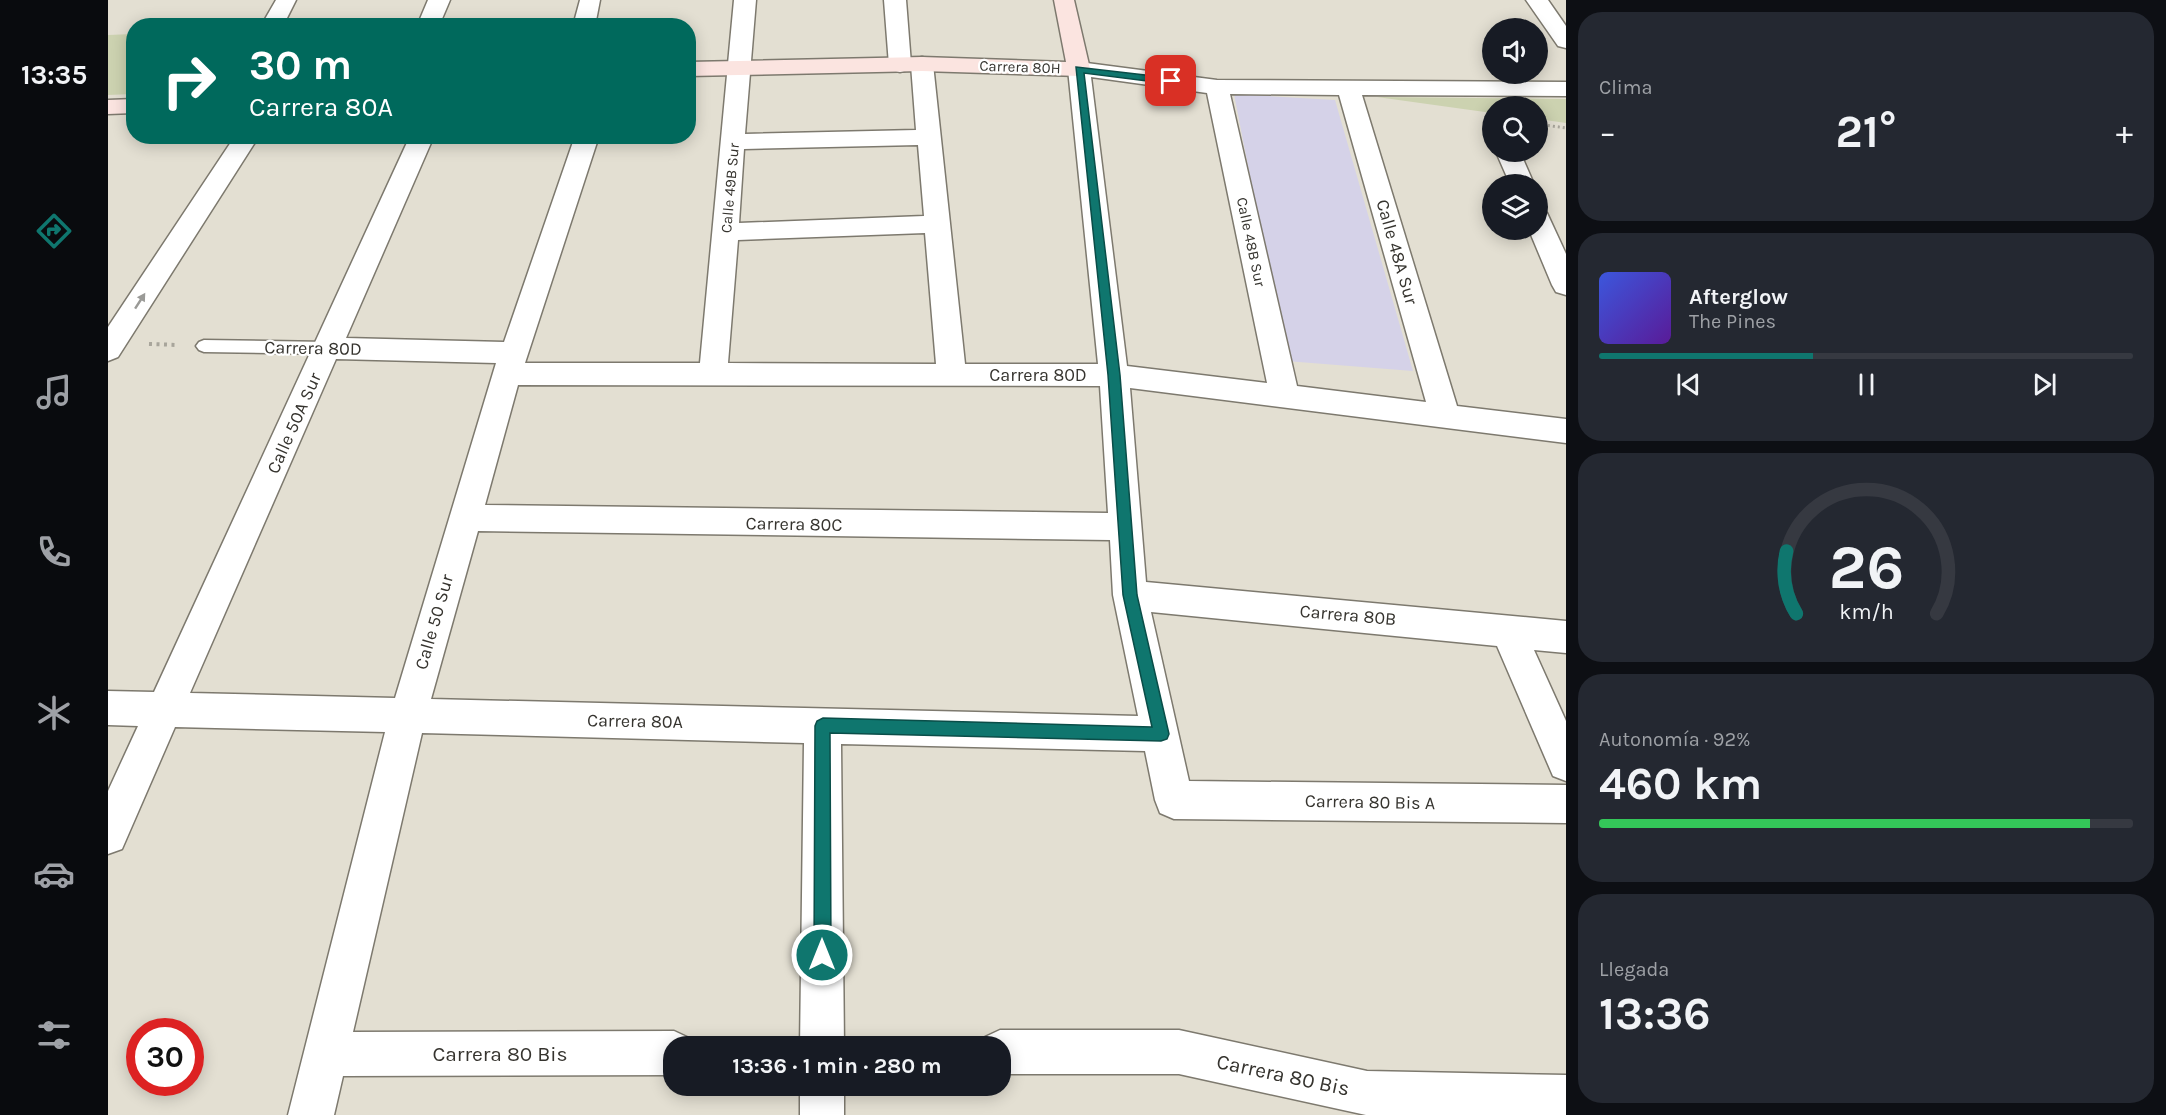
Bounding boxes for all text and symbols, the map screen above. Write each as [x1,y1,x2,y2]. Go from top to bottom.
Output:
map controls [1482,18,1548,240]
button: sound [1482,18,1548,84]
text: 30 m [249,40,352,90]
icon: right [150,42,228,120]
pin [1145,55,1196,106]
street label: Carrera 80H [979,57,1061,77]
text: 13:35 [21,59,87,91]
icon: arrive [1154,64,1187,97]
text: Clima [1599,76,1653,99]
text: Carrera 80A [249,91,393,123]
button: search [1482,96,1548,162]
text: 21° [1836,106,1896,158]
text: − [1599,113,1616,151]
text: + [2116,113,2133,151]
street label: Calle 49B Sur [717,141,743,234]
button: layers [1482,174,1548,240]
street label: Calle 48B Sur [1233,196,1269,289]
street label: Calle 48A Sur [1371,197,1423,308]
icon: directions [33,210,75,252]
text: Afterglow [1689,284,1788,310]
one-way arrow [134,293,145,309]
text: The Pines [1689,310,1776,333]
street label: Carrera 80D [264,336,362,360]
street label: Carrera 80D [989,364,1087,386]
icon: previous [1672,368,1705,401]
icon: pause [1850,368,1883,401]
icon: next [2028,368,2061,401]
street label: Calle 50A Sur [262,369,326,477]
icon: music [33,371,75,413]
street label: Carrera 80C [745,512,843,536]
icon: phone [33,531,75,573]
text: 26 [1828,532,1904,605]
street label: Calle 50 Sur [410,571,458,672]
street label: Carrera 80B [1299,600,1397,630]
text: km/h [1839,600,1893,625]
icon: climate [33,692,75,734]
street label: Carrera 80A [587,709,683,733]
text: Autonomía · 92% [1599,728,1751,751]
text: 460 km [1599,758,1762,810]
street label: Carrera 80 Bis A [1305,790,1435,814]
icon: car [33,853,75,895]
position arrow [790,923,854,987]
text: Llegada [1599,958,1669,981]
text: 13:36 [1599,988,1710,1040]
icon: filters [33,1014,75,1056]
speed limit sign: 30 [126,1018,204,1096]
street label: Carrera 80 Bis [432,1042,568,1066]
street label: Carrera 80 Bis [1214,1049,1352,1101]
text: 13:36 · 1 min · 280 m [732,1053,942,1079]

